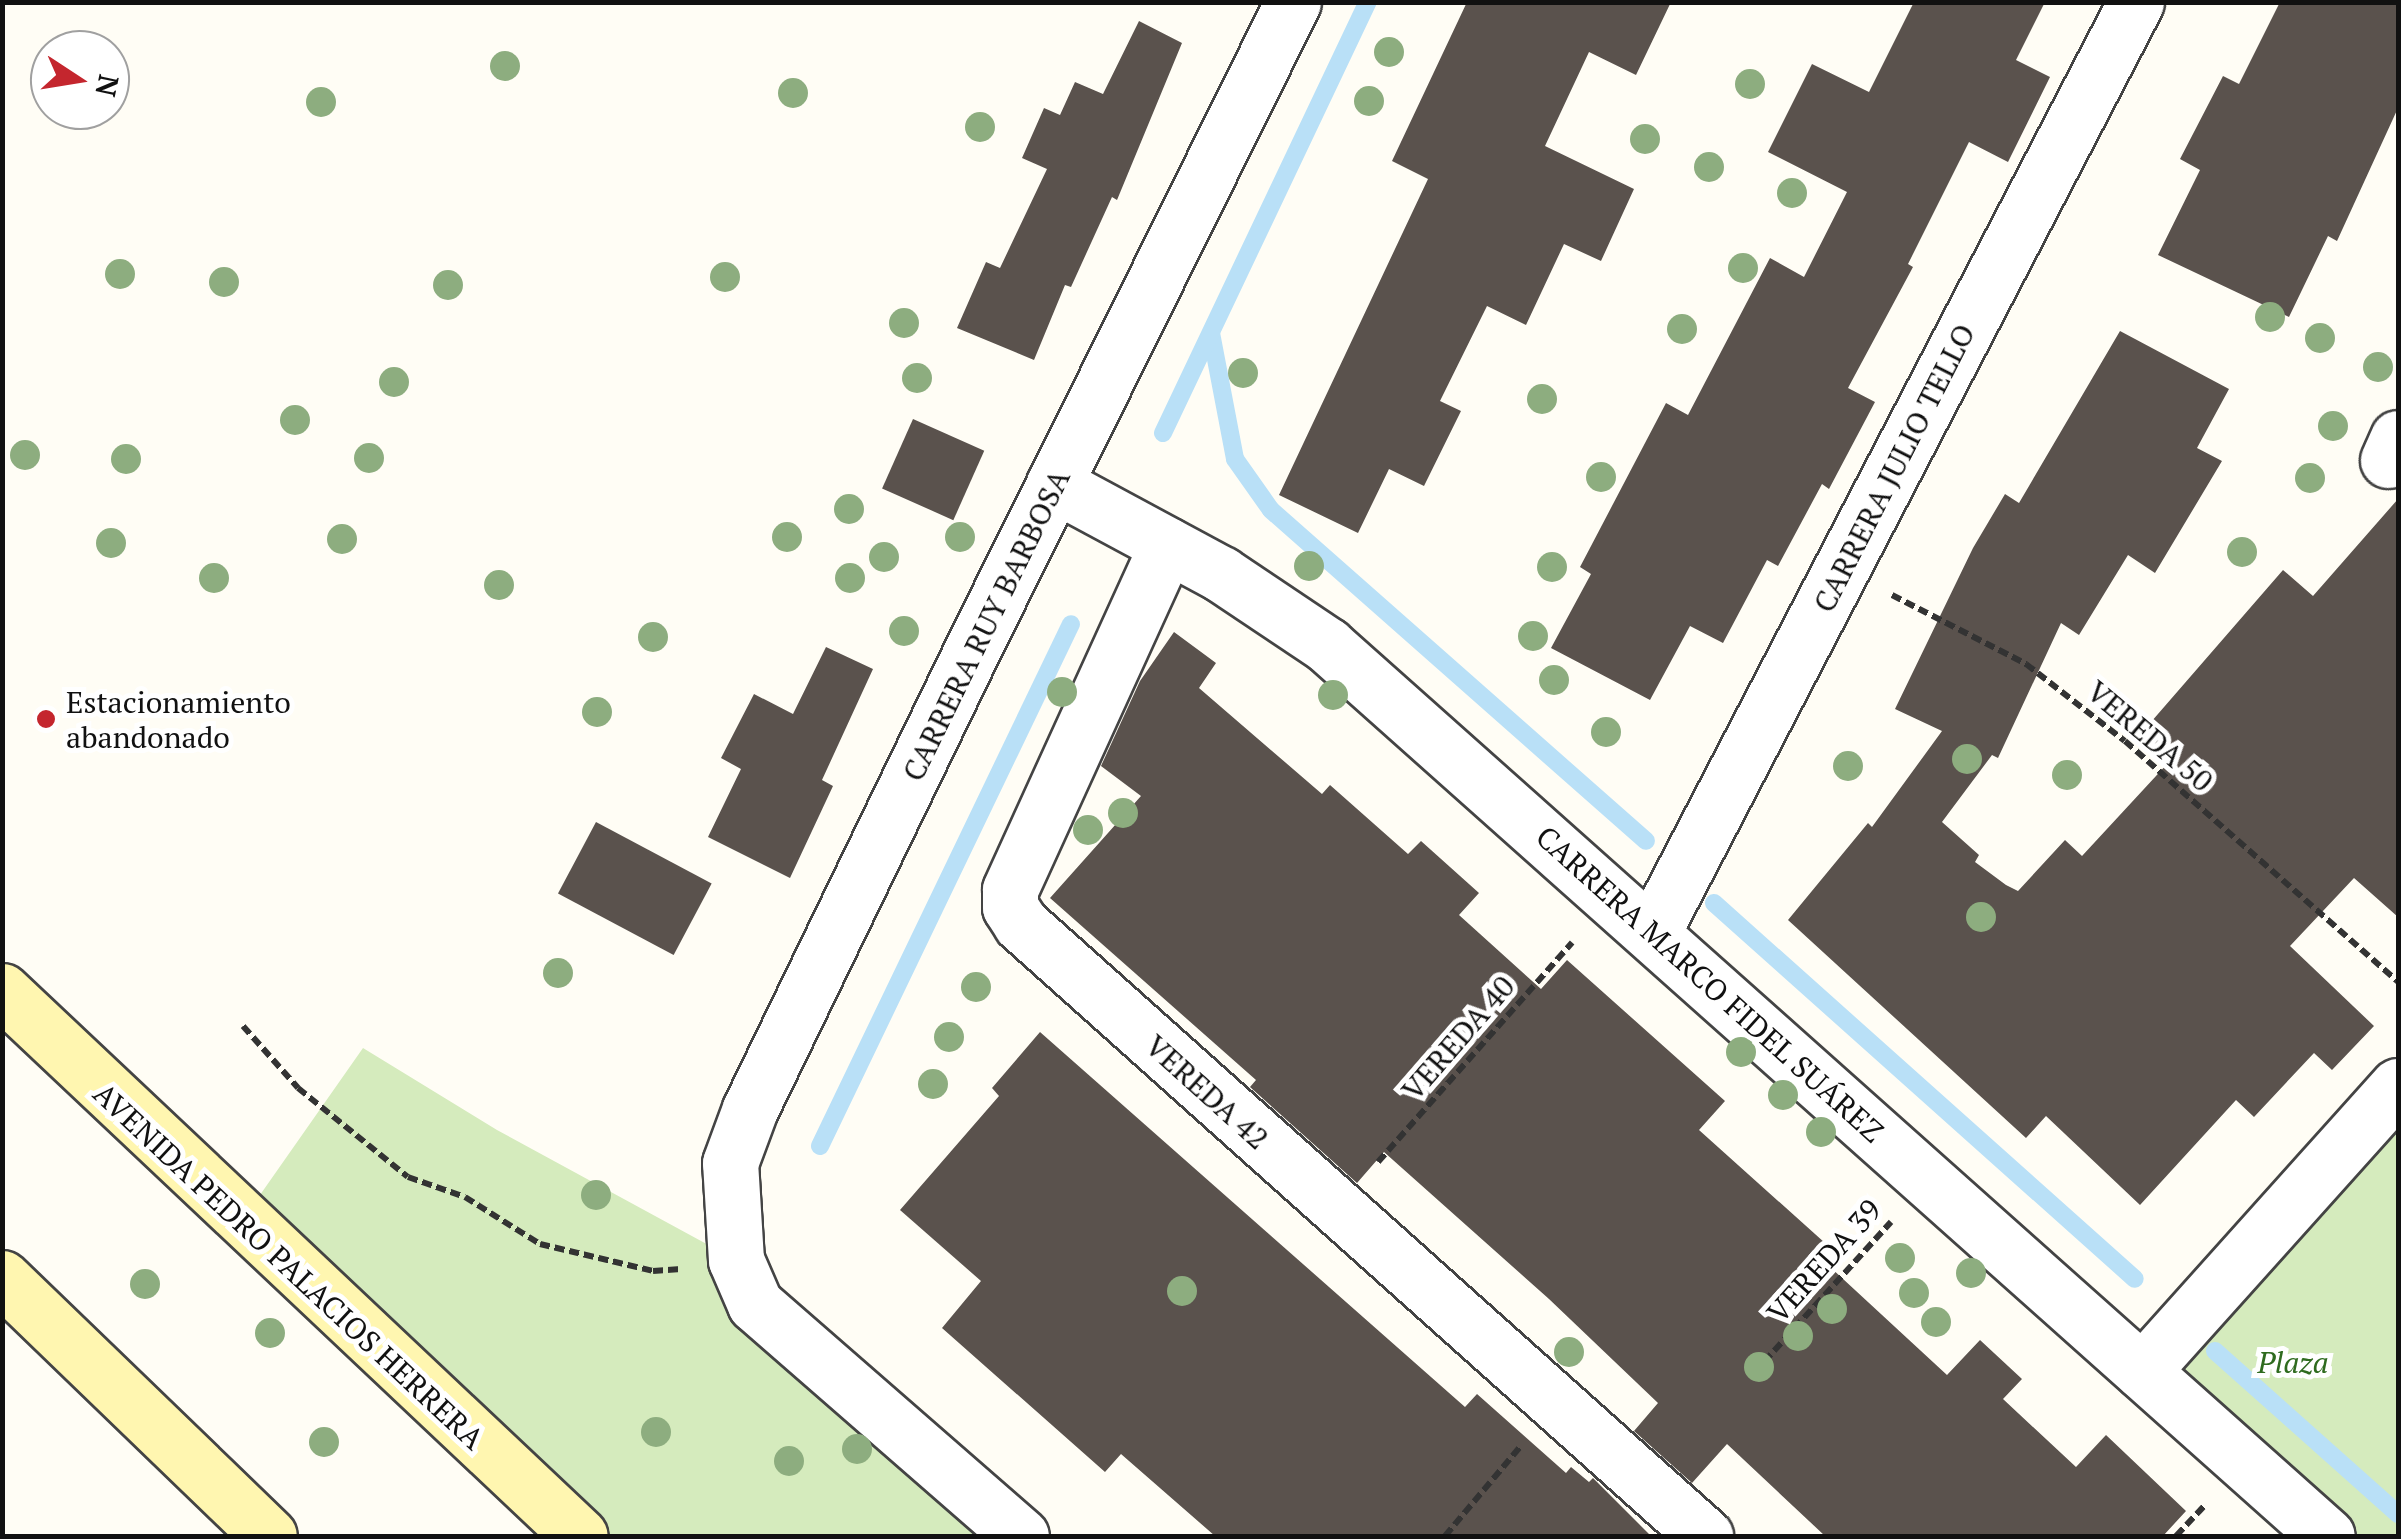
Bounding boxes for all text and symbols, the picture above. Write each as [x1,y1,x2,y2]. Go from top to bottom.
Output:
north arrow [30,30,130,130]
text: N [88,72,128,100]
street label: CARRERA JULIO TELLO [1806,318,1982,618]
street label: CARRERA RUY BARBOSA [895,463,1077,787]
street label: VEREDA 50 [2079,673,2221,799]
place label: Estacionamiento abandonado [66,684,291,754]
marker: Estacionamiento abandonado [35,708,57,730]
street label: CARRERA MARCO FIDEL SUÁREZ [1529,818,1891,1150]
street label: VEREDA 40 [1394,968,1522,1108]
street label: VEREDA 42 [1138,1027,1276,1157]
street label: AVENIDA PEDRO PALACIOS HERRERA [86,1075,492,1457]
street label: VEREDA 39 [1759,1192,1889,1330]
park label: Plaza [2257,1344,2329,1380]

